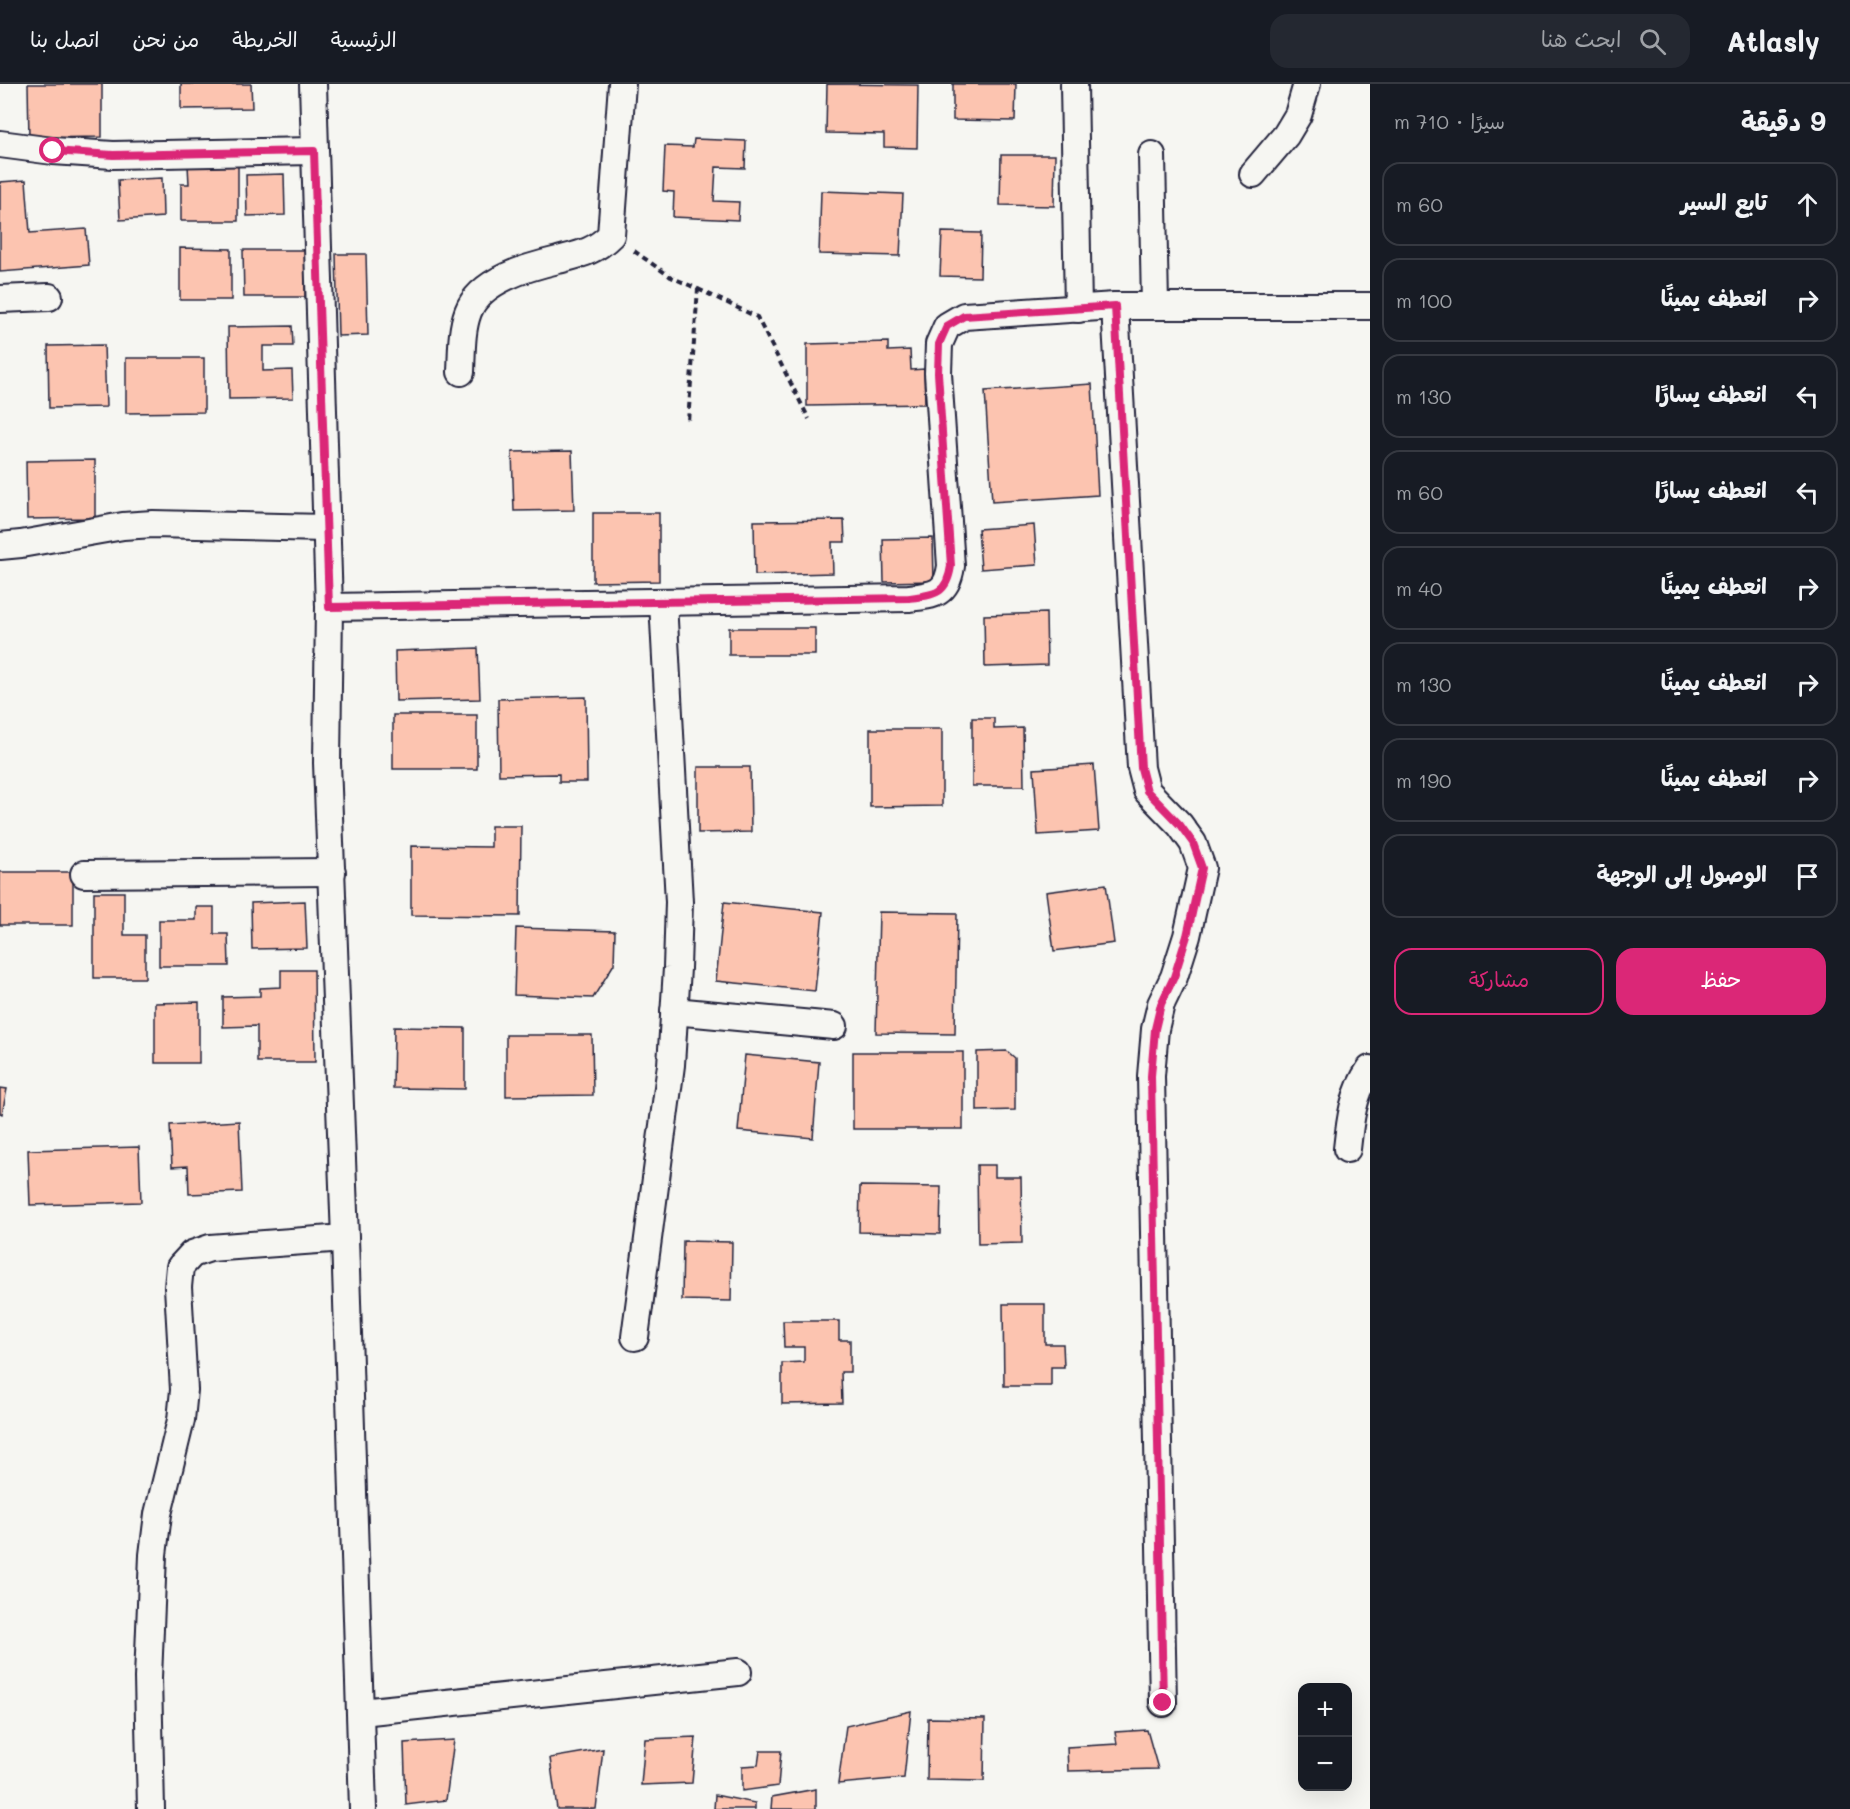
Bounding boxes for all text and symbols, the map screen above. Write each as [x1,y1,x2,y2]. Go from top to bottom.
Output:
search box [1270,14,1690,68]
text: Atlasly [1726,23,1820,59]
text: ابحث هنا [1541,24,1621,53]
text: اتصل بنا [30,25,100,52]
text: من نحن [133,25,199,52]
text: الخريطة [232,25,298,52]
text: الرئيسية [331,25,397,52]
icon: search [1636,25,1669,58]
text: 9 دقيقة [1741,104,1826,138]
text: سيرًا · 710 m [1394,108,1505,134]
route start [39,137,65,163]
text: تابع السير [1681,187,1767,216]
icon: ahead [1791,188,1824,221]
text: 60 m [1396,191,1443,217]
text: انعطف يمينًا [1661,283,1767,312]
icon: right [1791,284,1824,317]
text: 100 m [1396,287,1452,313]
text: انعطف يسارًا [1655,379,1767,408]
icon: left [1791,380,1824,413]
text: 130 m [1396,383,1451,409]
text: انعطف يسارًا [1655,475,1767,504]
icon: left [1791,476,1824,509]
text: 60 m [1396,479,1443,505]
text: انعطف يمينًا [1661,571,1767,600]
icon: right [1791,572,1824,605]
text: 40 m [1396,575,1442,601]
text: انعطف يمينًا [1661,667,1767,696]
icon: right [1791,668,1824,701]
text: 130 m [1396,671,1451,697]
text: انعطف يمينًا [1661,763,1767,792]
icon: right [1791,764,1824,797]
text: 190 m [1396,767,1451,793]
text: الوصول إلى الوجهة [1596,859,1767,888]
icon: arrive [1791,860,1824,893]
button: مشاركة [1394,948,1604,1015]
button: حفظ [1616,948,1826,1015]
map controls [1298,1683,1352,1791]
button: + [1298,1683,1352,1737]
route end [1149,1689,1175,1715]
button: − [1298,1737,1352,1791]

